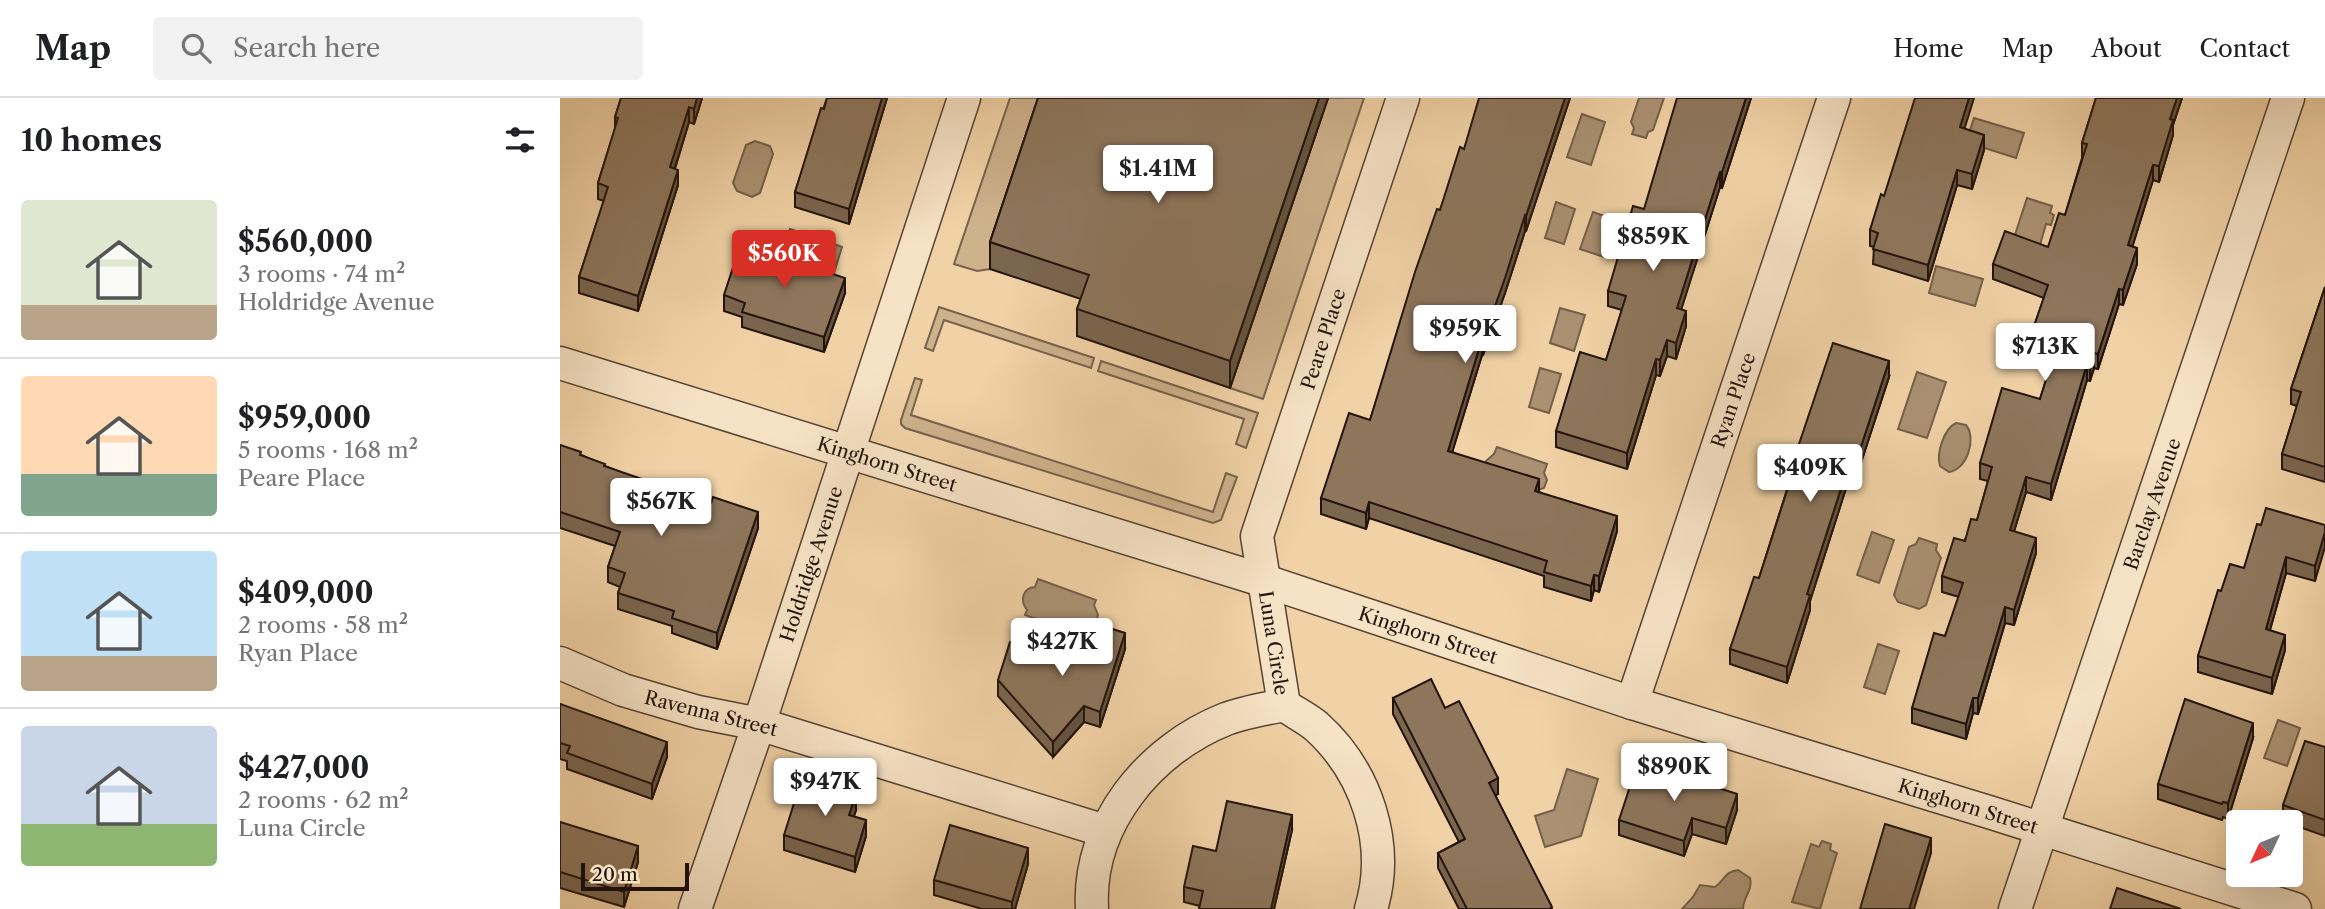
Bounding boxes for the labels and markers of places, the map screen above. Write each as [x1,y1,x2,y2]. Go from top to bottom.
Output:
pin: $1.41M [1101,146,1215,205]
pin: $859K [1604,214,1702,273]
pin: $560K [735,230,833,290]
pin: $959K [1416,306,1514,365]
pin: $713K [1996,324,2094,383]
pin: $409K [1761,444,1859,504]
pin: $567K [612,478,710,538]
pin: $427K [1013,618,1111,678]
pin: $890K [1625,744,1723,803]
pin: $947K [776,758,874,818]

